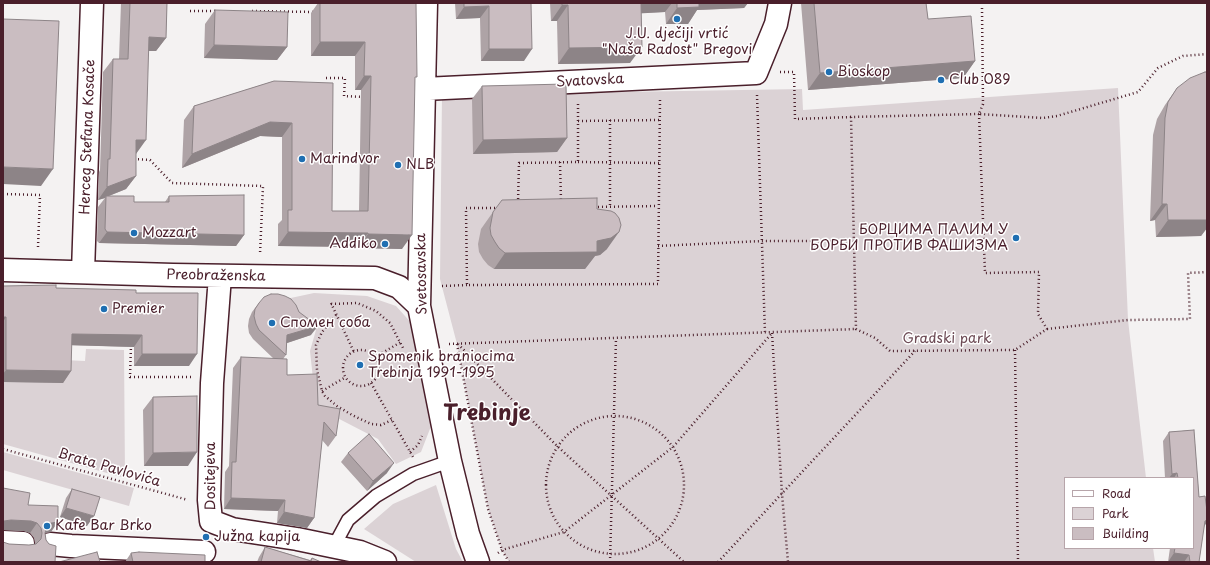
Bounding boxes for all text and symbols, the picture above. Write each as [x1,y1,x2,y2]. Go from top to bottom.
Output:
marker: J.U. dječiji vrtić "Naša Radost" Bregovi [672,14,682,24]
place label: J.U. dječiji vrtić "Naša Radost" Bregovi [602,26,752,58]
street label: Herceg Stefana Kosače [77,59,99,215]
place label: Bioskop [837,64,890,80]
marker: Bioskop [824,67,834,77]
street label: Svatovska [556,71,624,91]
place label: Club 089 [949,72,1011,88]
marker: Club 089 [936,75,946,85]
place label: Marindvor [310,151,379,167]
marker: Marindvor [297,154,307,164]
place label: NLB [406,157,434,173]
marker: NLB [393,160,403,170]
place label: БОРЦИМА ПАЛИМ У БОРБИ ПРОТИВ ФАШИЗМА [810,222,1008,254]
place label: Mozzart [142,225,196,241]
marker: Mozzart [129,228,139,238]
street label: Svetosavska [413,233,431,315]
marker: БОРЦИМА ПАЛИМ У БОРБИ ПРОТИВ ФАШИЗМА [1011,233,1021,243]
place label: Addiko [330,236,377,252]
marker: Addiko [380,239,390,249]
street label: Preobraženska [166,267,266,285]
place label: Premier [112,301,164,317]
marker: Premier [99,304,109,314]
place label: Спомен соба [280,315,370,331]
marker: Спомен соба [267,318,277,328]
park label: Gradski park [902,331,992,347]
place label: Spomenik braniocima Trebinja 1991-1995 [368,349,514,382]
marker: Spomenik braniocima Trebinja 1991-1995 [355,360,365,370]
district label: Trebinje [443,401,531,427]
street label: Dositejeva [203,442,219,510]
street label: Brata Pavlovića [56,445,162,491]
legend [1064,477,1194,549]
text: Road [1102,484,1131,502]
text: Park [1102,504,1129,522]
place label: Kafe Bar Brko [55,518,152,534]
marker: Kafe Bar Brko [42,521,52,531]
text: Building [1102,524,1149,542]
place label: Južna kapija [214,529,300,545]
marker: Južna kapija [201,532,211,542]

